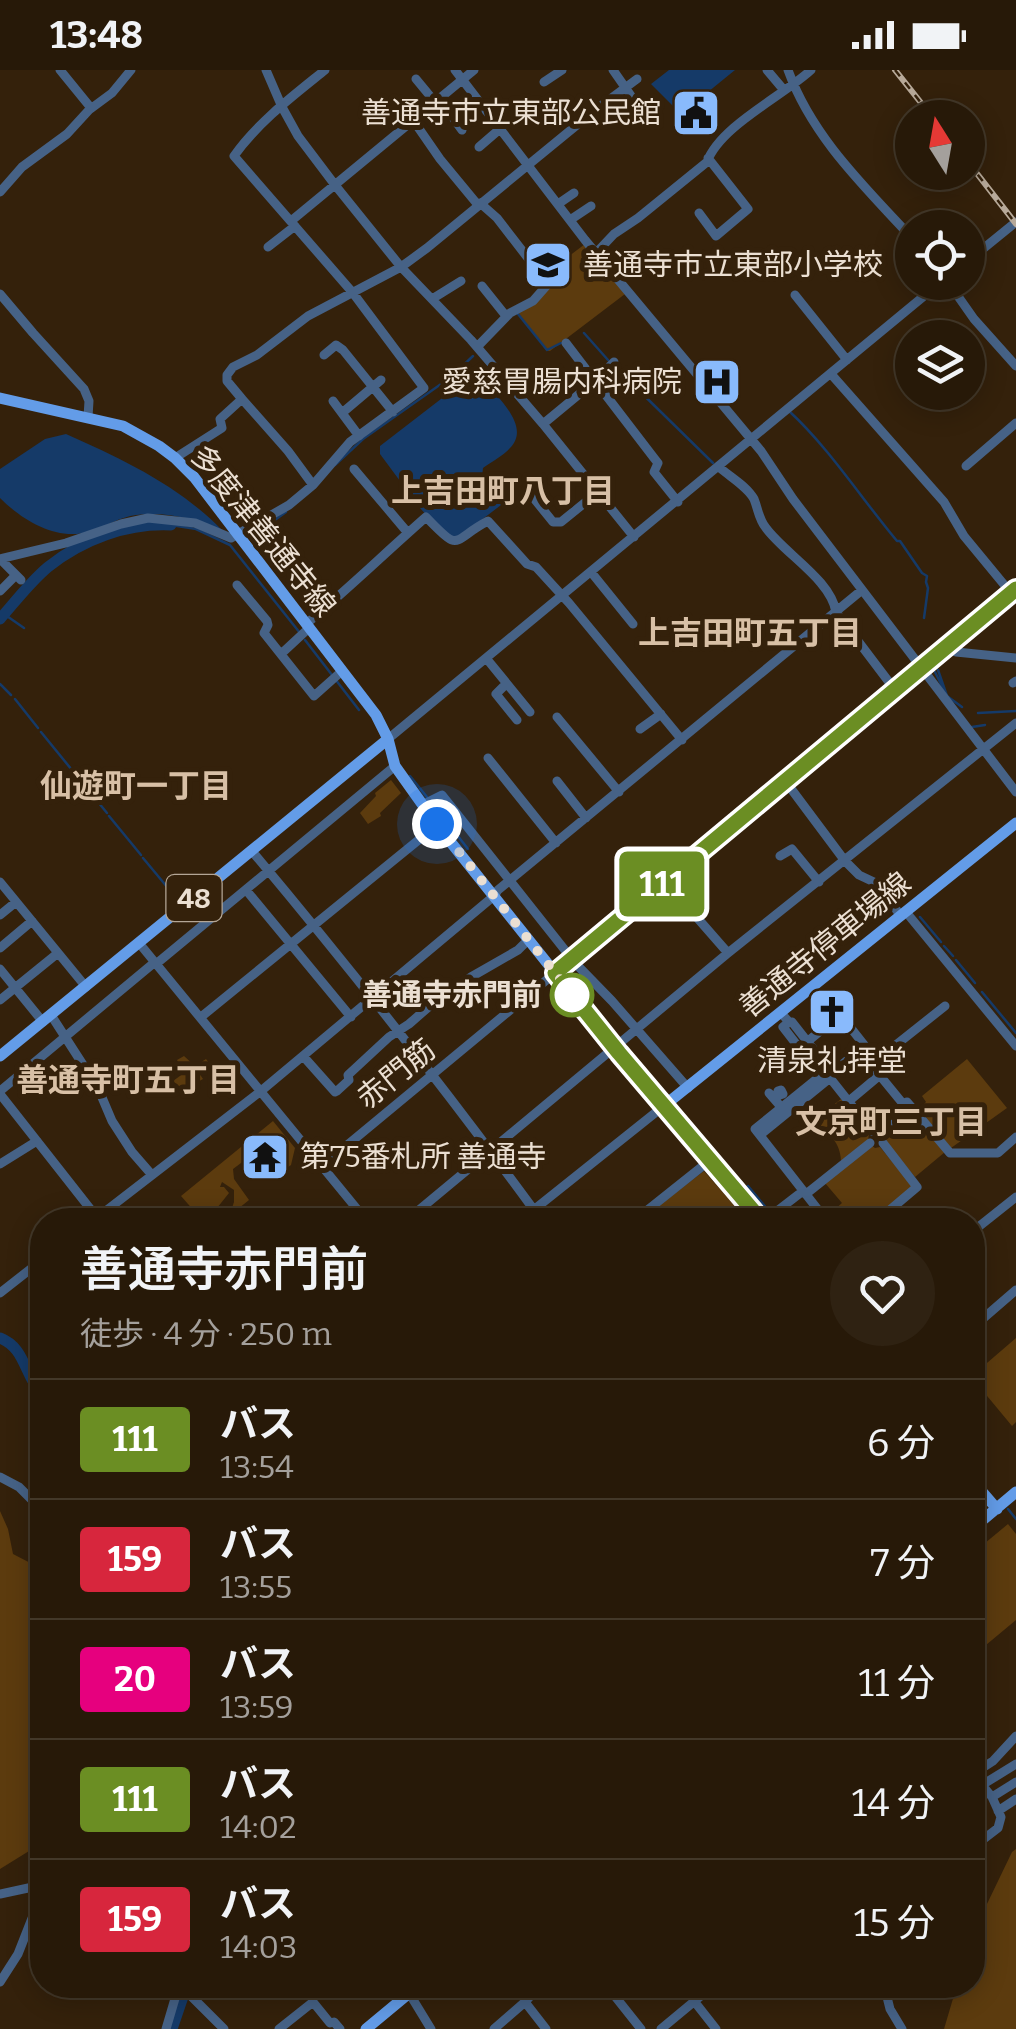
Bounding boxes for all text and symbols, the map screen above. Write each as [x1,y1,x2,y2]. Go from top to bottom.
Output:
text: 13:48 [50,12,143,58]
public building icon: 善通寺市立東部公民館 [670,87,722,139]
place label: 善通寺市立東部公民館 [361,95,661,131]
north arrow [895,100,985,190]
map controls [895,100,985,410]
button: locate [895,210,985,300]
school or university icon: 善通寺市立東部小学校 [522,239,574,291]
place label: 善通寺市立東部小学校 [583,247,883,283]
button: layers [895,320,985,410]
hospital icon: 愛慈胃腸内科病院 [691,356,743,408]
place label: 愛慈胃腸内科病院 [442,364,682,400]
street label: 多度津善通寺線 [183,438,343,624]
district label: 上吉田町八丁目 [391,472,615,510]
district label: 上吉田町五丁目 [638,614,862,652]
district label: 仙遊町一丁目 [40,767,232,805]
your location [412,799,462,849]
line badge: 111 [604,852,720,916]
text: 111 [639,863,685,905]
street label: 善通寺停車場線 [732,865,918,1025]
road number: 48 [166,875,222,921]
marker: 善通寺赤門前 [551,974,593,1016]
place label: 善通寺赤門前 [362,977,542,1013]
church icon: 清泉礼拝堂 [806,986,858,1038]
street label: 赤門筋 [350,1032,442,1116]
place label: 清泉礼拝堂 [757,1043,907,1079]
district label: 善通寺町五丁目 [16,1061,240,1099]
district label: 文京町三丁目 [795,1103,987,1141]
temple icon: 第75番札所 善通寺 [239,1131,291,1183]
place label: 第75番札所 善通寺 [300,1139,547,1175]
text: 善通寺赤門前 [80,1241,368,1299]
button: heart [830,1241,935,1346]
text: 徒歩 · 4 分 · 250 m [80,1315,332,1353]
text: バス [220,1401,296,1447]
text: 111 [112,1418,158,1460]
text: 6 分 [867,1420,935,1466]
text: 13:54 [220,1448,294,1486]
text: バス [220,1521,296,1567]
text: 159 [108,1538,162,1580]
text: 7 分 [870,1540,935,1586]
text: 13:55 [220,1568,292,1606]
text: バス [220,1641,296,1687]
text: 20 [114,1658,156,1700]
text: 11 分 [859,1660,935,1706]
text: 13:59 [220,1688,294,1726]
text: バス [220,1761,296,1807]
text: 111 [112,1778,158,1820]
text: 14 分 [852,1780,935,1826]
text: 14:02 [220,1808,296,1846]
text: バス [220,1881,296,1927]
text: 159 [108,1898,162,1940]
text: 15 分 [854,1900,935,1946]
text: 14:03 [220,1928,297,1966]

